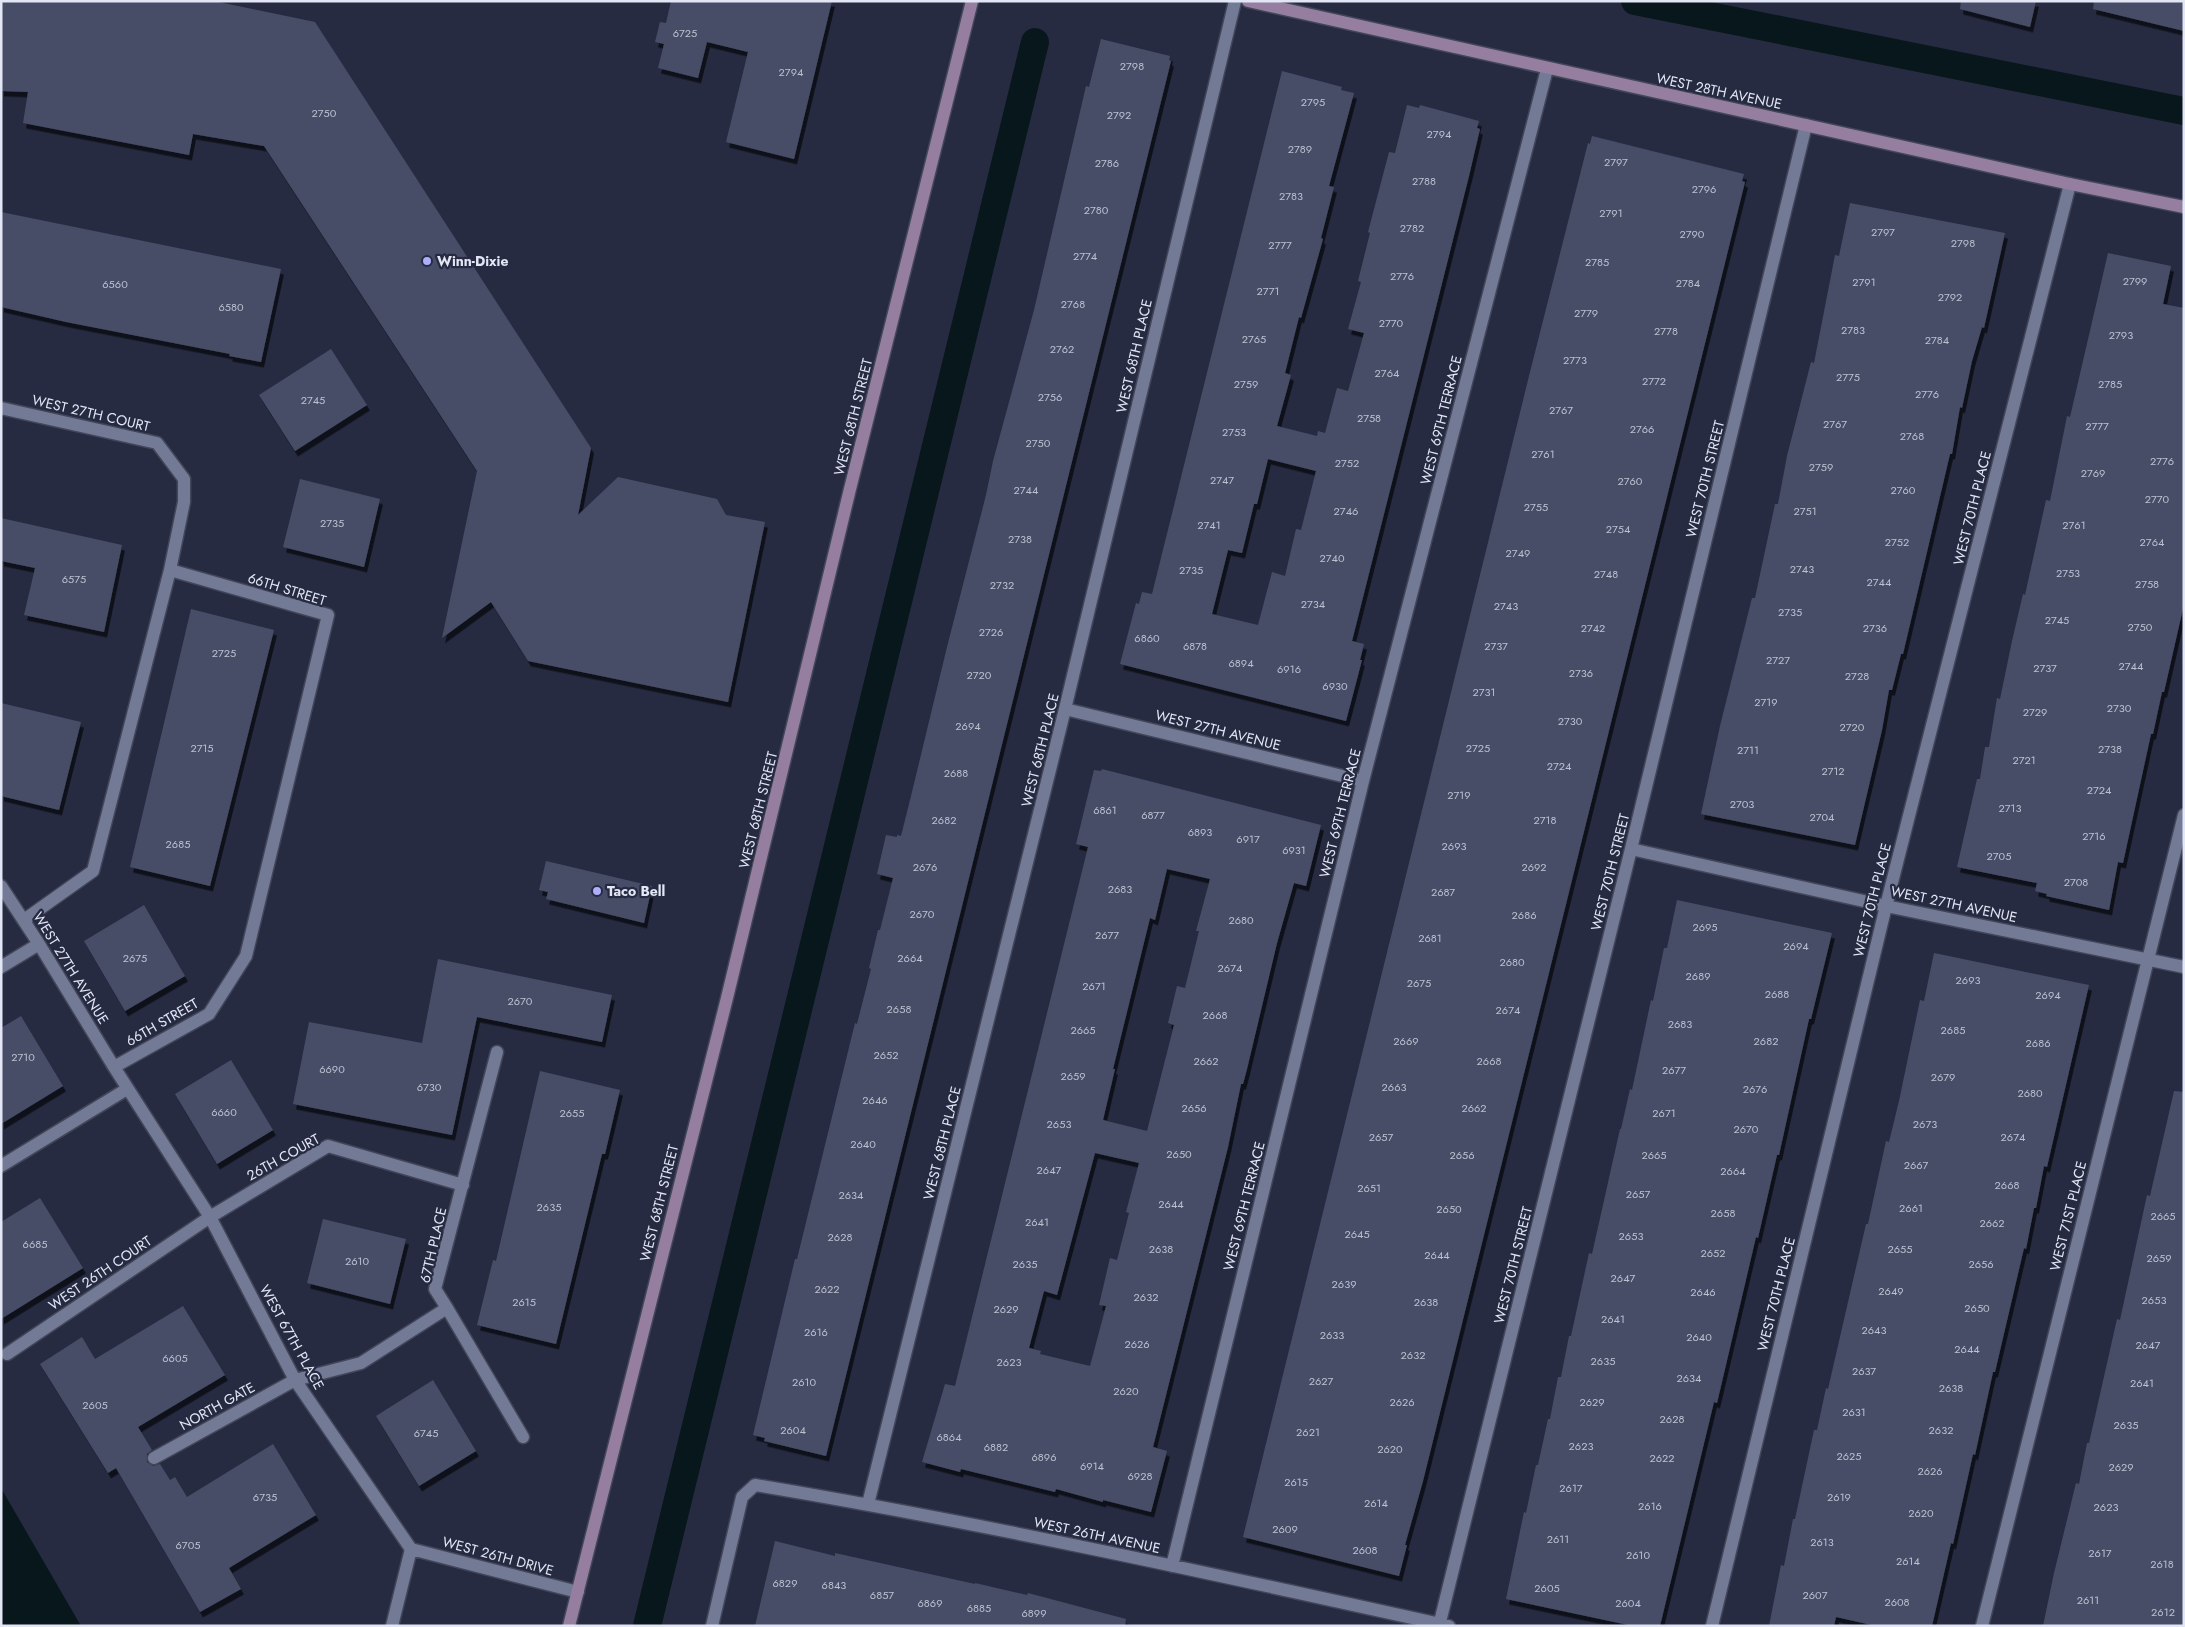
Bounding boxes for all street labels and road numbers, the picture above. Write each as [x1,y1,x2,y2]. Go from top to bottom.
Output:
street label: WEST 28TH AVENUE [1654,68,1784,114]
street label: WEST 68TH PLACE [1111,297,1157,415]
street label: WEST 69TH TERRACE [1415,353,1467,487]
street label: WEST 68TH STREET [829,356,877,478]
street label: WEST 27TH COURT [30,390,152,436]
street label: WEST 70TH STREET [1681,418,1729,540]
street label: WEST 70TH PLACE [1948,449,1996,567]
street label: 66TH STREET [245,568,329,611]
street label: WEST 68TH PLACE [1016,691,1064,809]
street label: WEST 27TH AVENUE [1153,705,1283,755]
street label: WEST 69TH TERRACE [1314,746,1366,880]
street label: WEST 68TH STREET [734,749,782,871]
street label: WEST 70TH STREET [1586,811,1634,933]
street label: WEST 70TH PLACE [1848,841,1896,959]
street label: WEST 27TH AVENUE [1889,881,2019,927]
street label: WEST 27TH AVENUE [28,908,114,1028]
street label: 66TH STREET [122,993,202,1051]
street label: WEST 68TH PLACE [918,1084,966,1202]
street label: 26TH COURT [243,1128,323,1185]
street label: WEST 69TH TERRACE [1218,1139,1270,1273]
street label: WEST 68TH STREET [635,1142,683,1264]
street label: WEST 71ST PLACE [2045,1159,2091,1273]
street label: WEST 70TH STREET [1489,1204,1537,1326]
street label: 67TH PLACE [415,1205,451,1285]
street label: WEST 26TH COURT [44,1231,156,1315]
street label: WEST 70TH PLACE [1752,1235,1800,1353]
street label: WEST 67TH PLACE [255,1281,329,1393]
street label: NORTH GATE [176,1377,258,1435]
street label: WEST 26TH AVENUE [1032,1512,1162,1558]
street label: WEST 26TH DRIVE [440,1532,556,1580]

